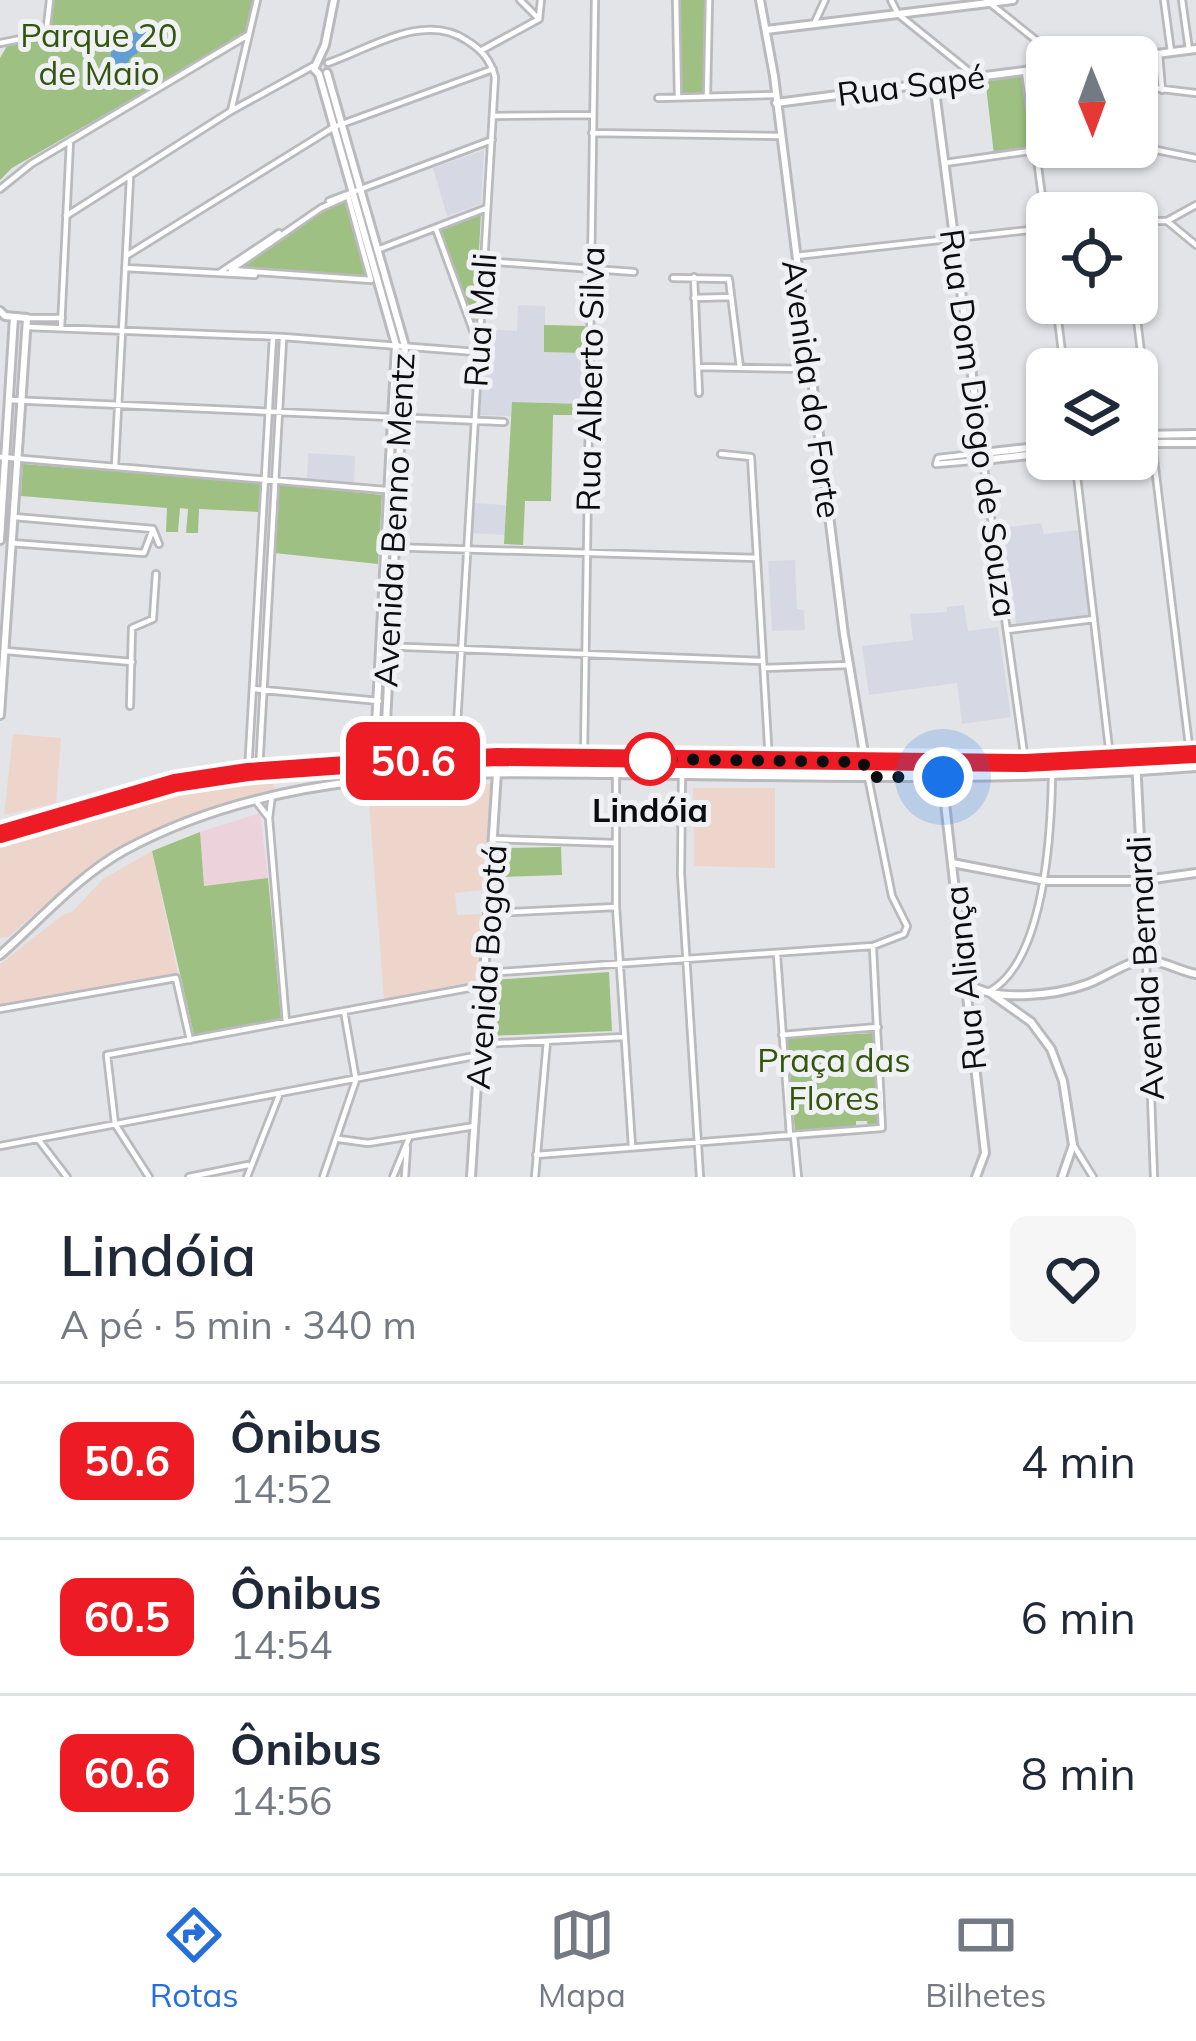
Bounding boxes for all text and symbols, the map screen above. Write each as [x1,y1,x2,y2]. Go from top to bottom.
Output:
park label: Parque 20 de Maio [20,14,178,93]
north arrow [1026,36,1158,168]
map controls [1026,36,1158,480]
street label: Rua Sapé [835,55,987,114]
button: locate [1026,192,1158,324]
street label: Rua Dom Diogo de Souza [932,226,1027,620]
street label: Rua Alberto Silva [567,246,612,512]
street label: Rua Mali [454,252,505,388]
street label: Avenida do Forte [774,257,851,521]
button: layers [1026,348,1158,480]
street label: Avenida Benno Mentz [364,352,423,688]
line badge: 50.6 [329,722,497,800]
text: 50.6 [370,734,456,787]
marker: Lindóia [625,734,675,784]
your location [913,747,973,807]
place label: Lindóia [592,789,708,830]
street label: Avenida Bernardi [1117,835,1172,1101]
street label: Avenida Bogotá [456,843,515,1091]
street label: Rua Aliança [934,884,995,1072]
park label: Praça das Flores [757,1039,911,1118]
button: heart [1010,1216,1136,1342]
text: Lindóia [60,1219,256,1290]
text: A pé · 5 min · 340 m [60,1300,417,1349]
text: Ônibus [230,1408,382,1464]
text: 4 min [1021,1433,1136,1489]
text: 50.6 [84,1434,170,1487]
text: 14:52 [230,1464,333,1513]
text: Ônibus [230,1564,382,1620]
text: 6 min [1021,1589,1136,1645]
text: 60.5 [84,1590,170,1643]
text: 14:54 [230,1620,333,1669]
text: Ônibus [230,1720,382,1776]
text: 8 min [1021,1745,1136,1801]
text: 60.6 [84,1746,170,1799]
text: 14:56 [230,1776,333,1825]
tab: Rotas [150,1902,239,2015]
tab: Mapa [538,1902,626,2015]
tab: Bilhetes [925,1902,1046,2015]

